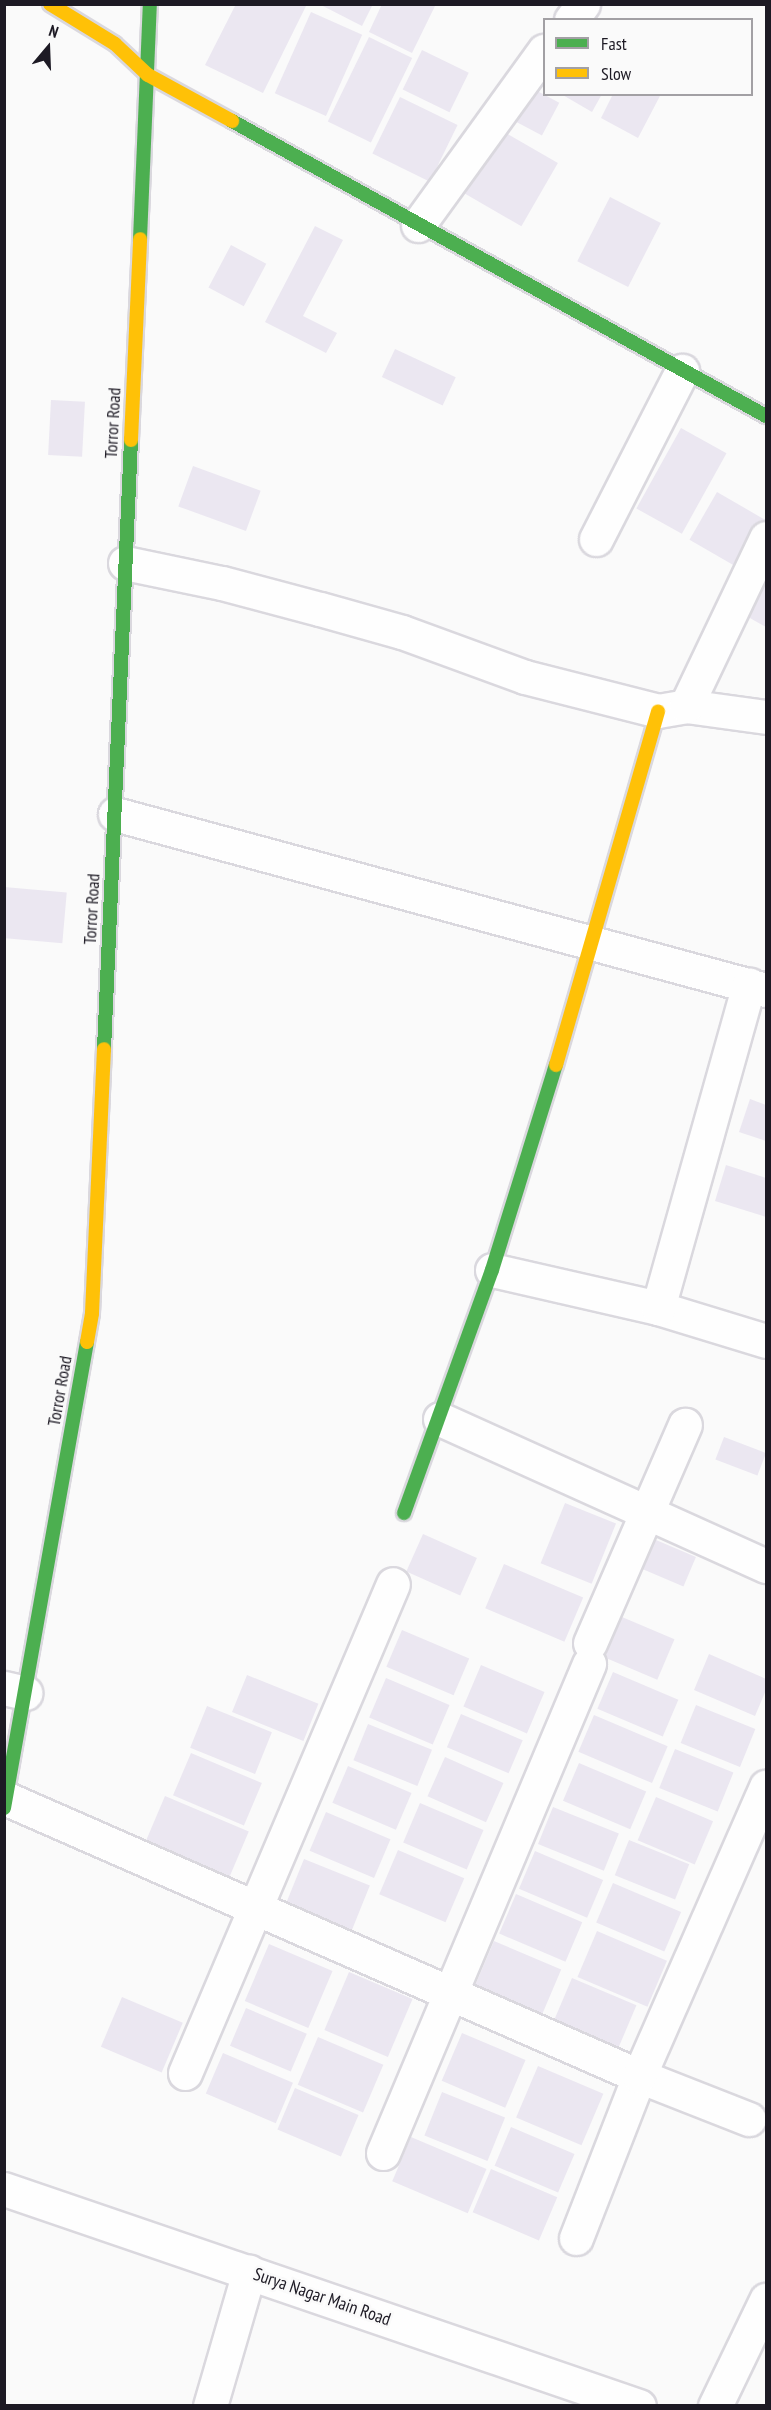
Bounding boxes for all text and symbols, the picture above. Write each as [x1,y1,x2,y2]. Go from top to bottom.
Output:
north arrow [18,18,78,78]
legend [543,18,753,96]
text: N [47,20,61,42]
text: Fast [601,32,627,55]
text: Slow [601,62,631,85]
street label: Torror Road [100,387,126,459]
street label: Torror Road [79,873,105,945]
street label: Torror Road [43,1354,77,1428]
street label: Surya Nagar Main Road [250,2263,394,2331]

